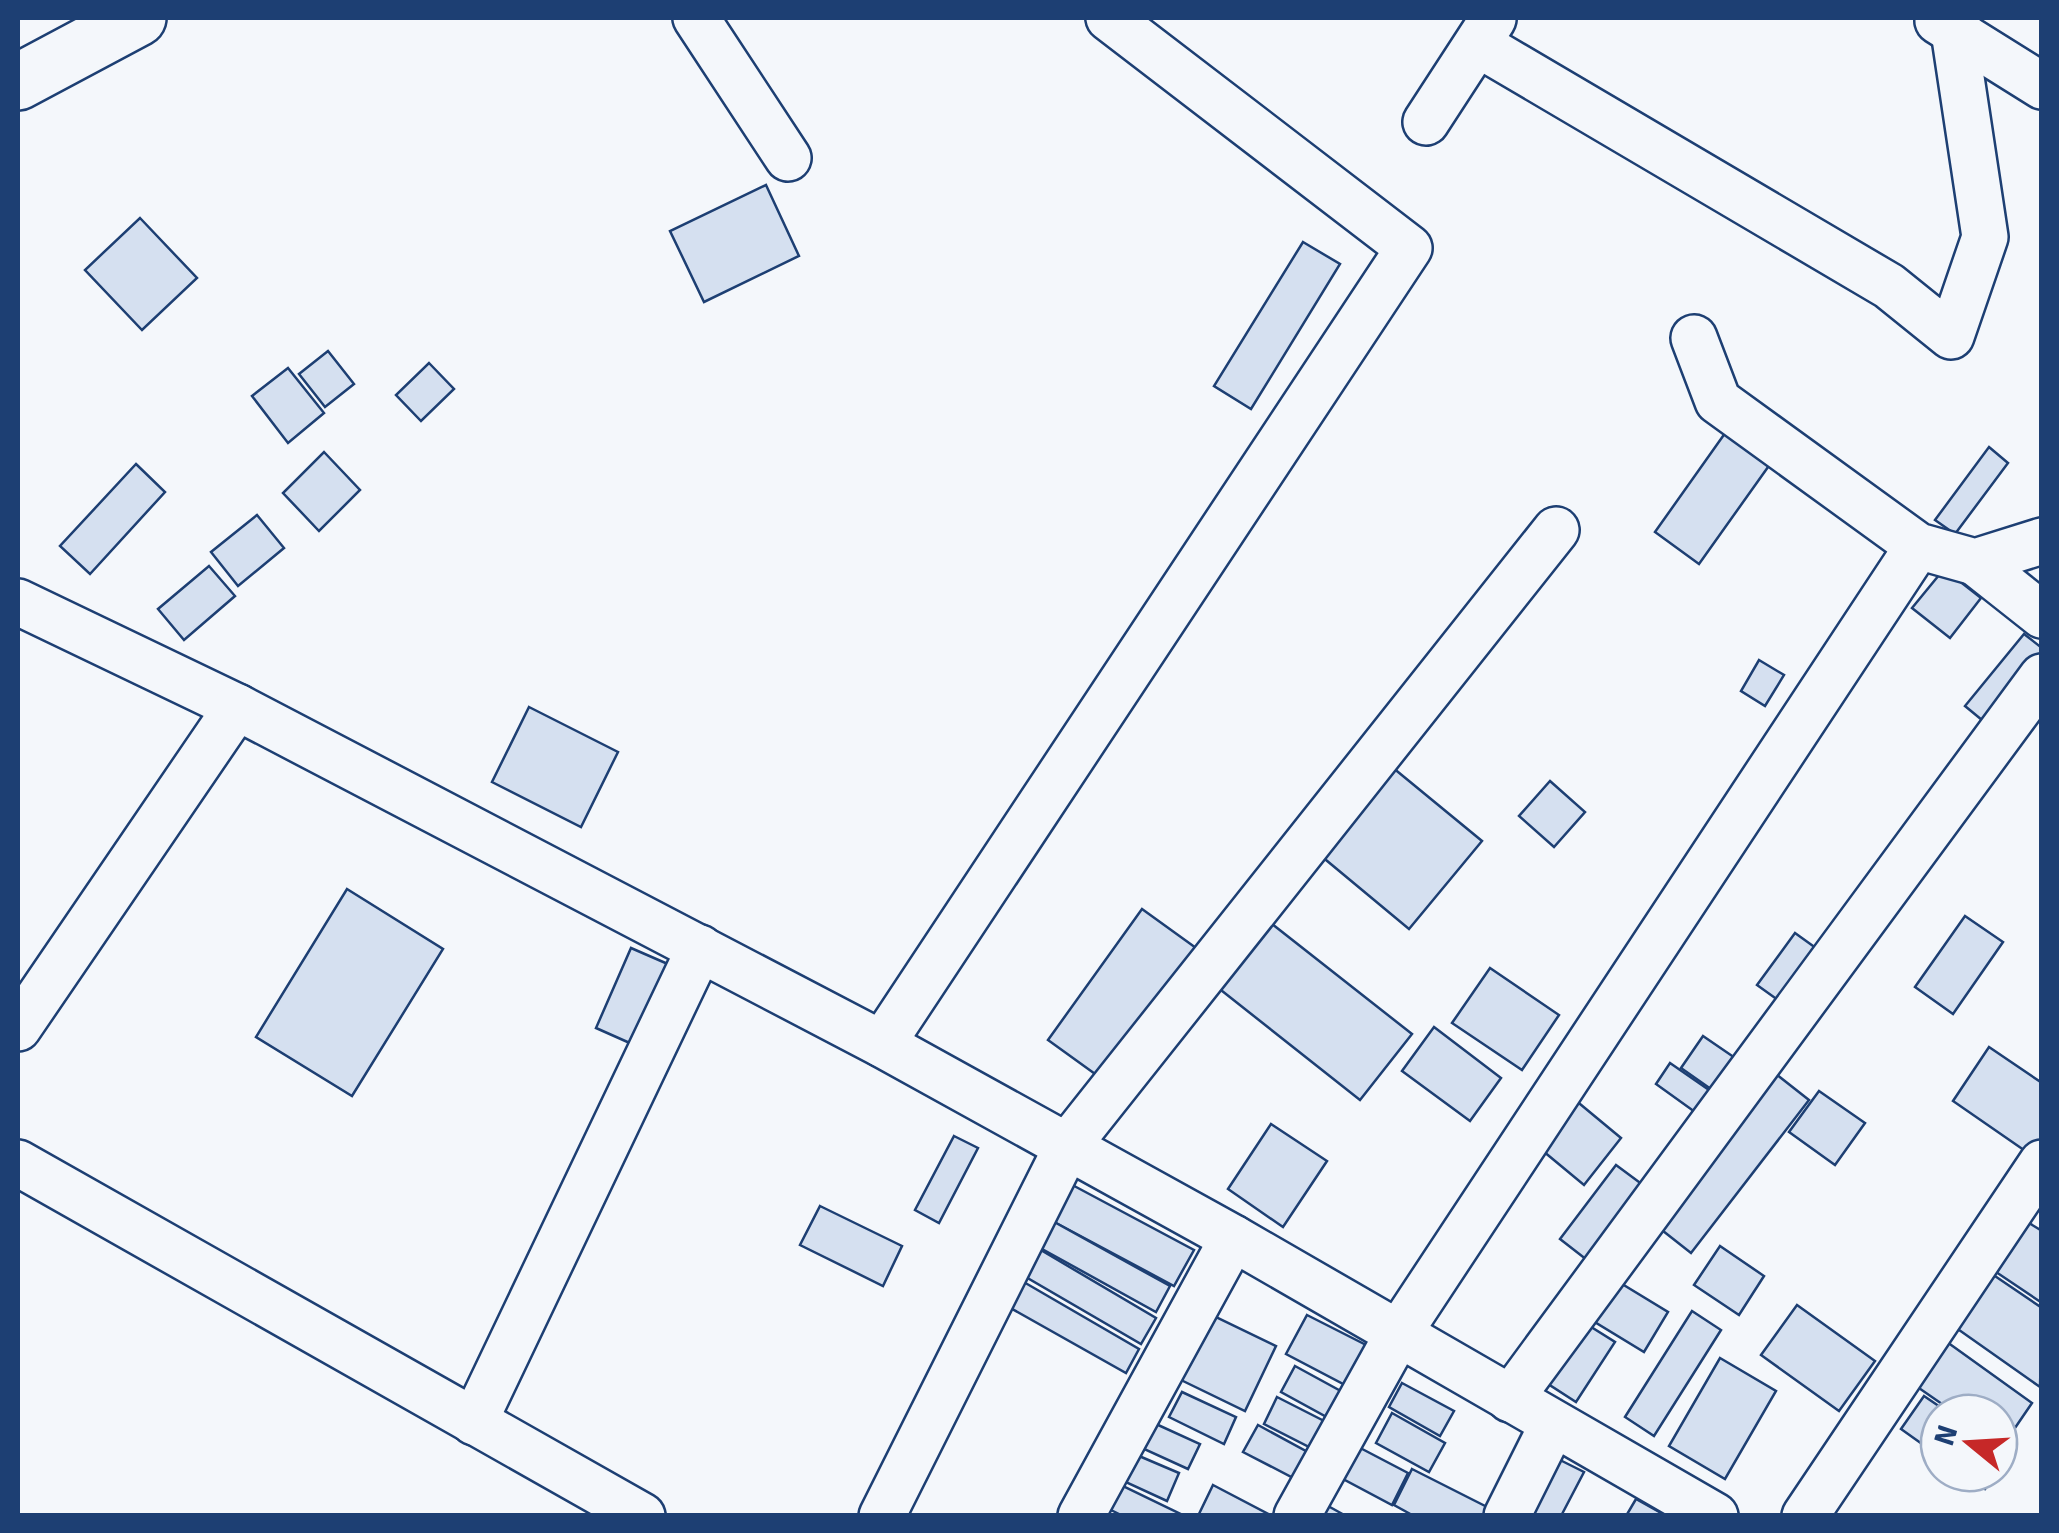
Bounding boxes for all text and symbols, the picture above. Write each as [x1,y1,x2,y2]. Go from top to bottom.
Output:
north arrow [1919,1393,2019,1493]
text: N [1927,1421,1965,1450]

